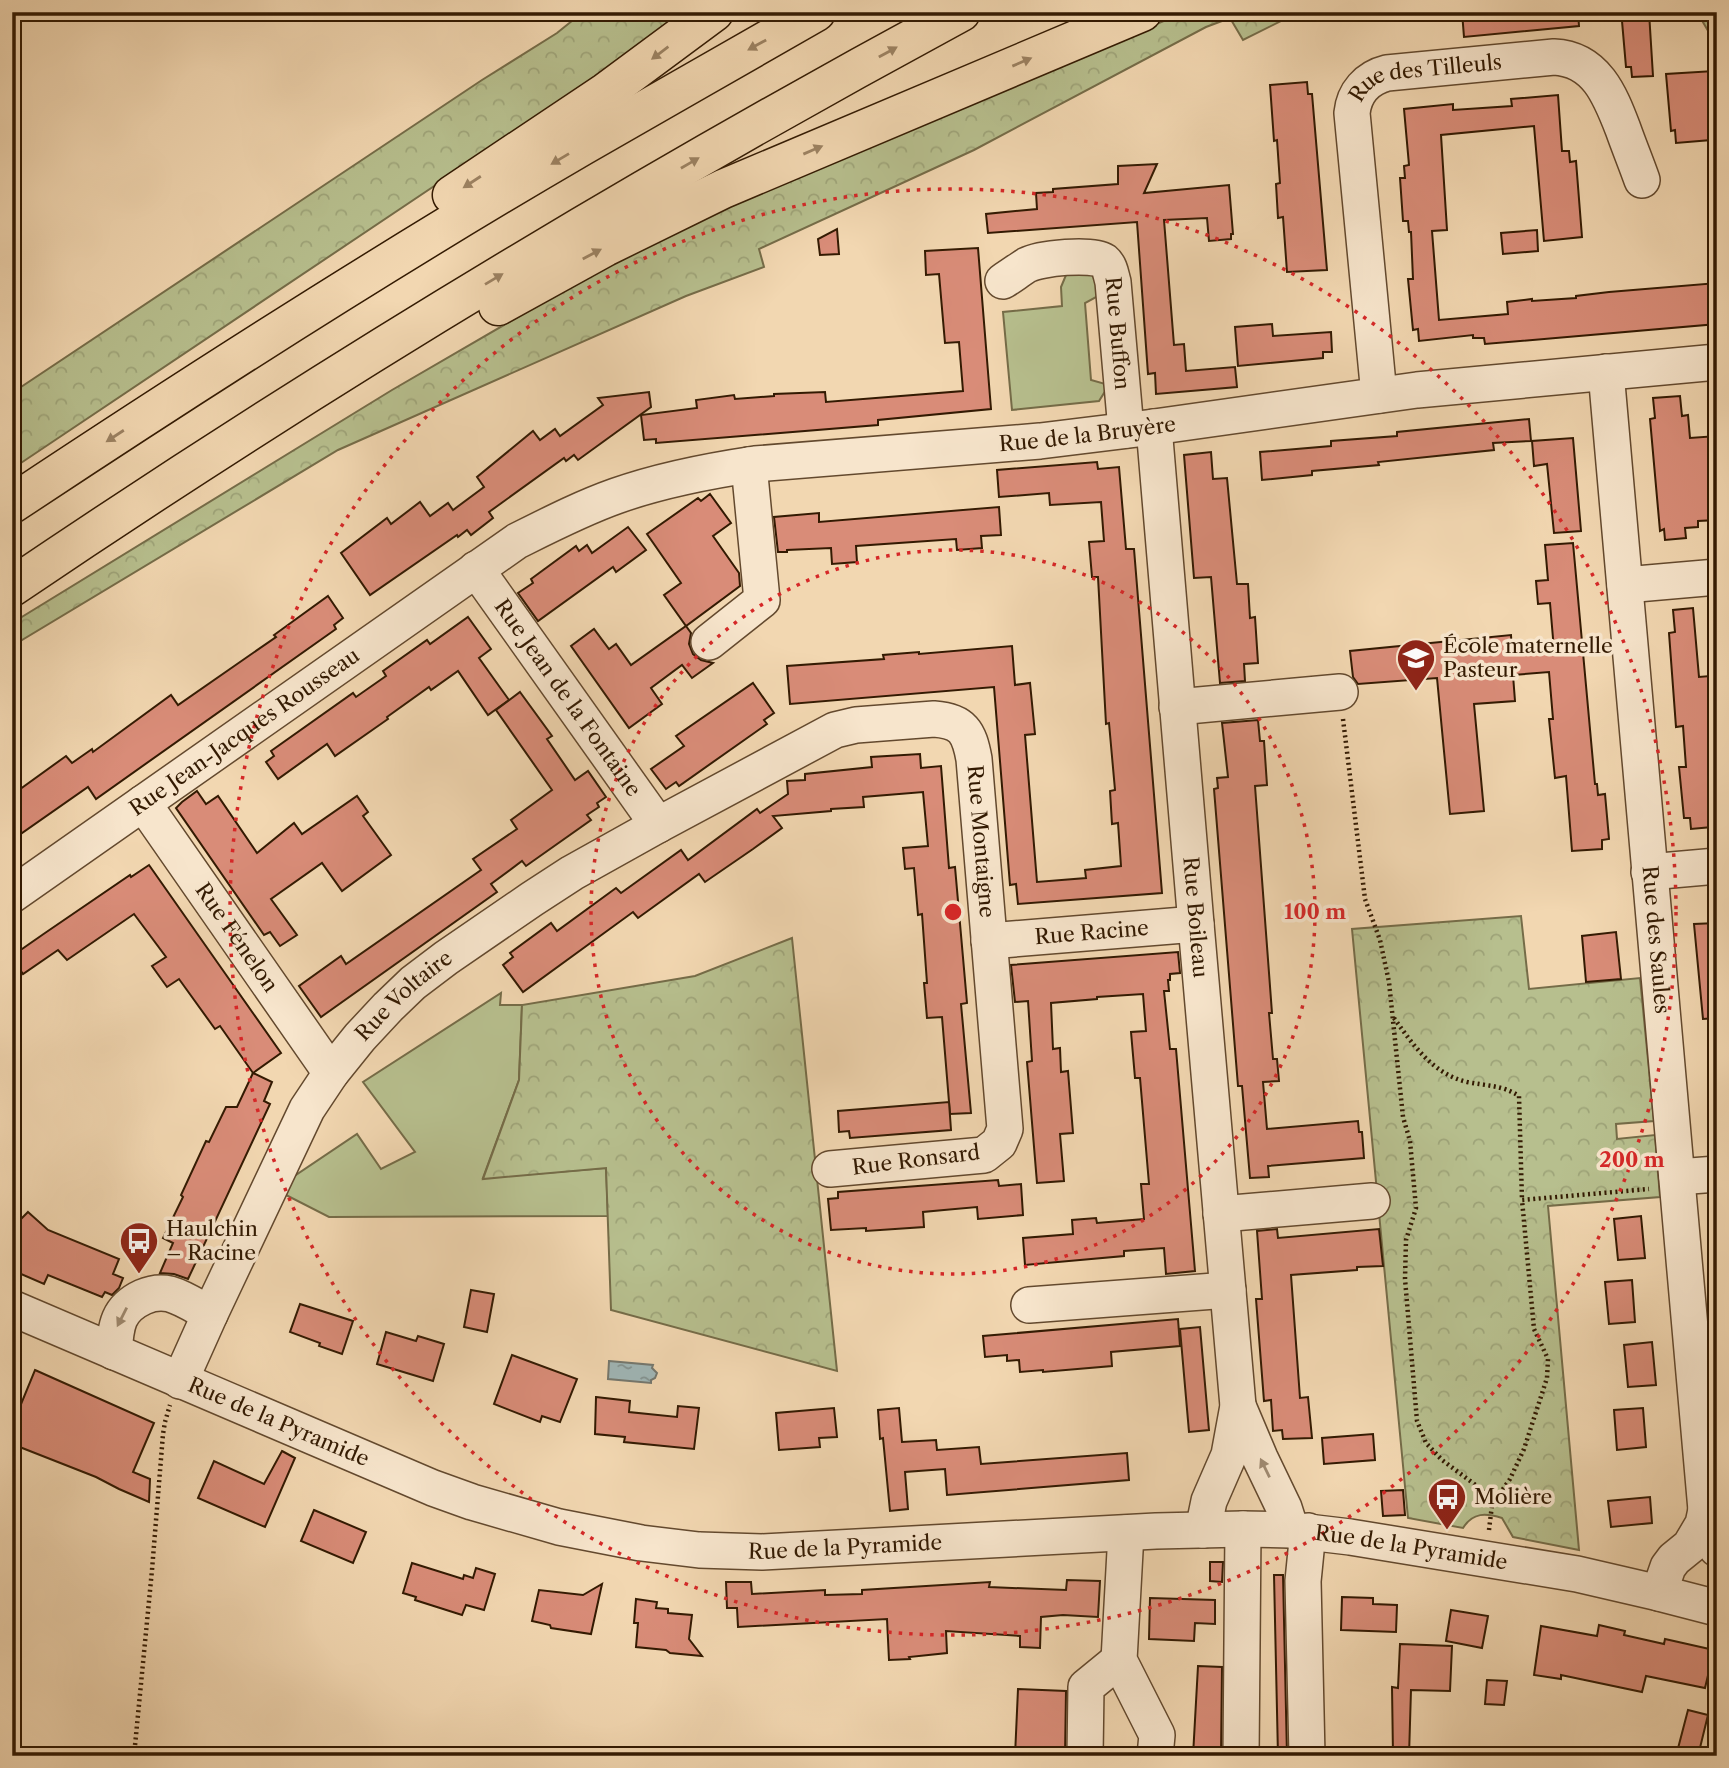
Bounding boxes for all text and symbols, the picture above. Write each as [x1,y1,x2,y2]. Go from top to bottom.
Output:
one-way arrow [747,40,767,51]
one-way arrow [651,46,669,60]
one-way arrow [878,46,898,58]
street label: Rue des Tilleuls [1343,49,1503,106]
one-way arrow [1012,57,1033,68]
one-way arrow [802,145,823,156]
one-way arrow [550,153,569,166]
one-way arrow [680,157,699,170]
one-way arrow [463,175,481,189]
one-way arrow [582,248,602,260]
one-way arrow [484,273,503,286]
street label: Rue Buffon [1101,276,1135,391]
street label: Rue de la Bruyère [998,411,1177,456]
one-way arrow [106,429,125,442]
street label: Rue Jean de la Fontaine [489,594,647,801]
place label: École maternelle Pasteur [1443,633,1613,682]
school or university icon: École maternelle Pasteur [1395,637,1437,692]
street label: Rue Jean-Jacques Rousseau [125,642,364,821]
street label: Rue Montaigne [963,764,1000,919]
street label: Rue Boileau [1178,856,1214,979]
street label: Rue des Saules [1637,865,1675,1015]
street label: Rue Fénelon [190,878,284,997]
text: 100 m [1284,899,1346,924]
centre of rings [941,900,965,924]
street label: Rue Racine [1034,915,1150,949]
street label: Rue Voltaire [350,945,457,1046]
street label: Rue Ronsard [851,1139,981,1180]
text: 200 m [1599,1147,1665,1172]
place label: Haulchin – Racine [166,1216,258,1265]
bus stop icon: Haulchin – Racine [118,1220,160,1275]
one-way arrow [117,1307,128,1327]
street label: Rue de la Pyramide [185,1372,373,1471]
one-way arrow [1259,1458,1270,1478]
bus stop icon: Molière [1426,1476,1468,1531]
place label: Molière [1474,1484,1552,1509]
street label: Rue de la Pyramide [1314,1520,1509,1574]
street label: Rue de la Pyramide [748,1529,943,1564]

